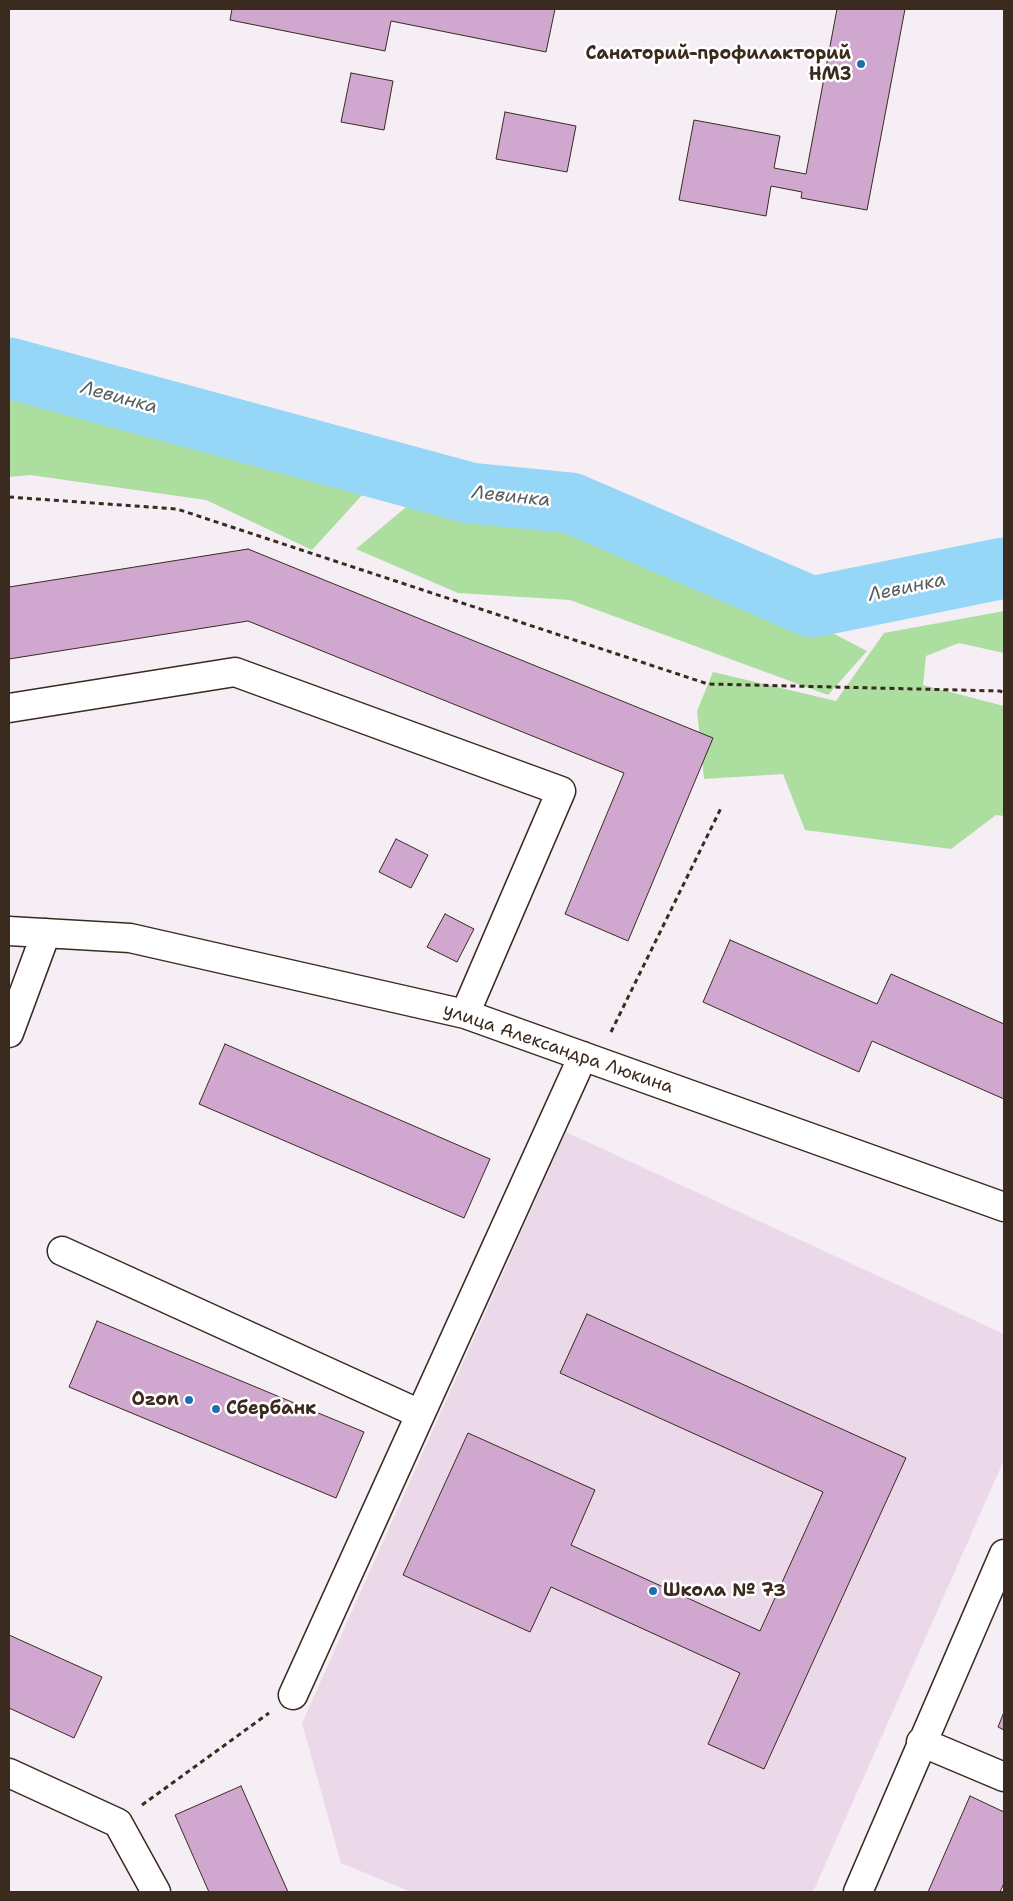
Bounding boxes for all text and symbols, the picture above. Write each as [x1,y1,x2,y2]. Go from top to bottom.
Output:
place label: Санаторий-профилакторий НМЗ [585,43,851,86]
marker: Санаторий-профилакторий НМЗ [855,58,867,70]
water label: Левинка [78,377,160,419]
water label: Левинка [471,482,551,512]
water label: Левинка [866,569,948,607]
street label: улица Александра Люкина [440,999,676,1099]
place label: Ozon [132,1389,179,1411]
marker: Ozon [183,1394,195,1406]
place label: Сбербанк [226,1398,316,1420]
marker: Сбербанк [210,1403,222,1415]
place label: Школа № 73 [663,1580,786,1602]
marker: Школа № 73 [647,1585,659,1597]

